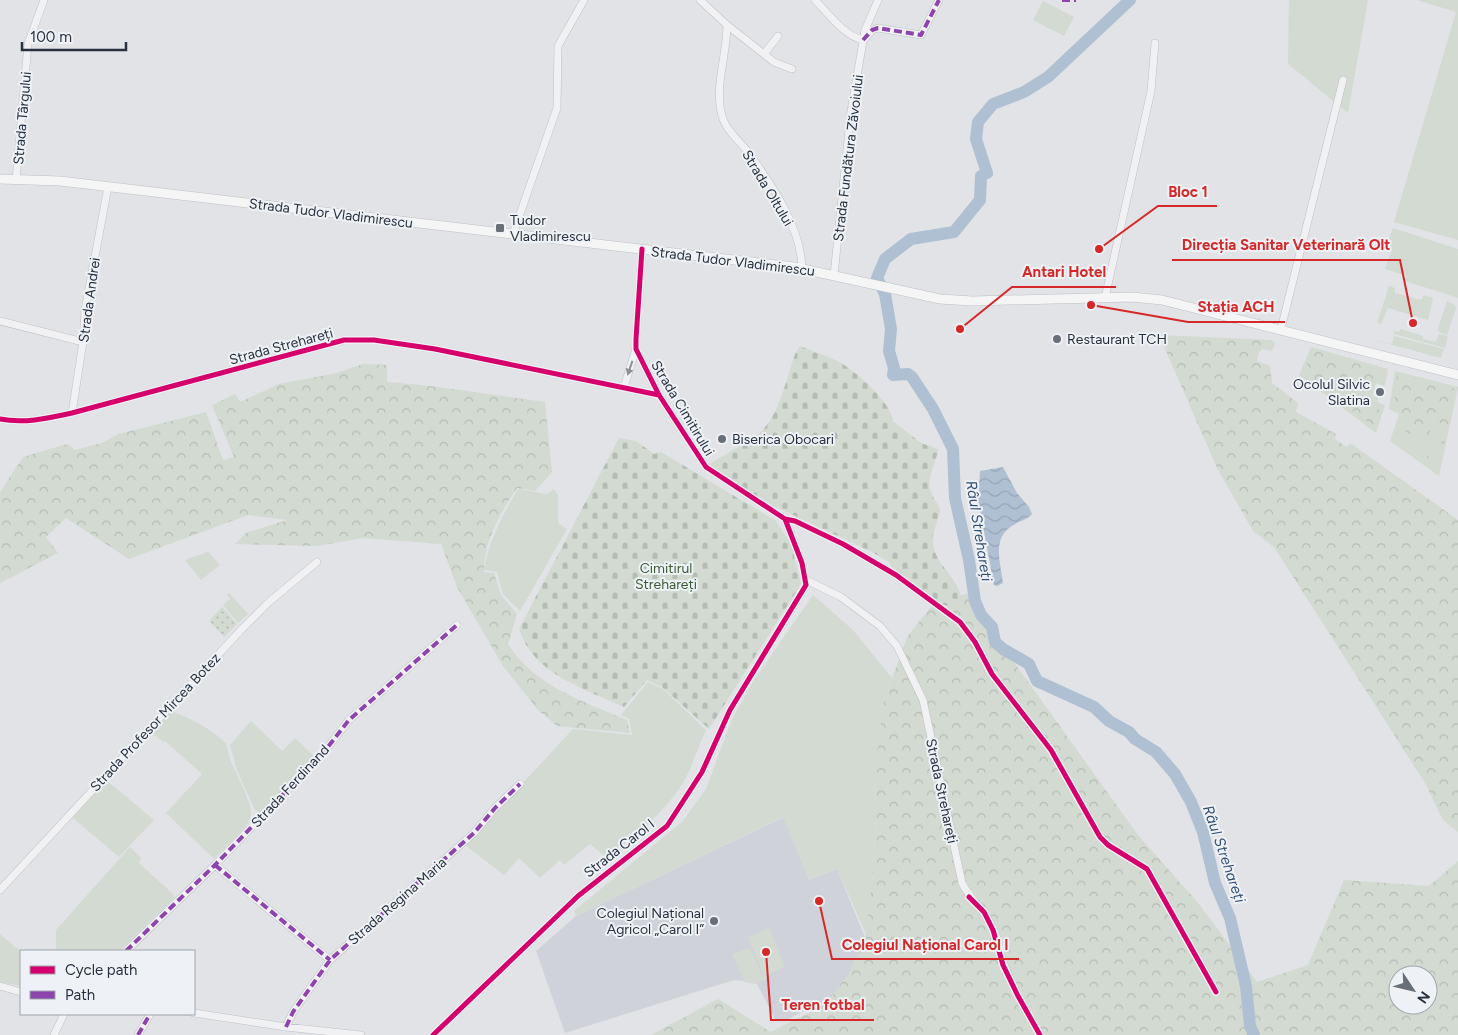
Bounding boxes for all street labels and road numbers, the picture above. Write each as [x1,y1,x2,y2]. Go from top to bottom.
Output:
street label: Strada Târgului [10,71,35,165]
street label: Strada Fundătura Zăvoiului [830,74,867,242]
street label: Strada Oltului [738,147,797,229]
street label: Strada Tudor Vladimirescu [248,195,414,232]
street label: Strada Tudor Vladimirescu [650,243,816,280]
street label: Strada Andrei [75,256,104,344]
street label: Strada Strehareți [227,324,335,369]
street label: Strada Cimitirului [647,357,718,459]
street label: Strada Profesor Mircea Botez [87,649,224,795]
street label: Strada Strehareți [922,737,961,845]
street label: Strada Ferdinand [248,741,333,831]
street label: Strada Carol I [581,816,658,881]
street label: Strada Regina Maria [345,854,450,949]

